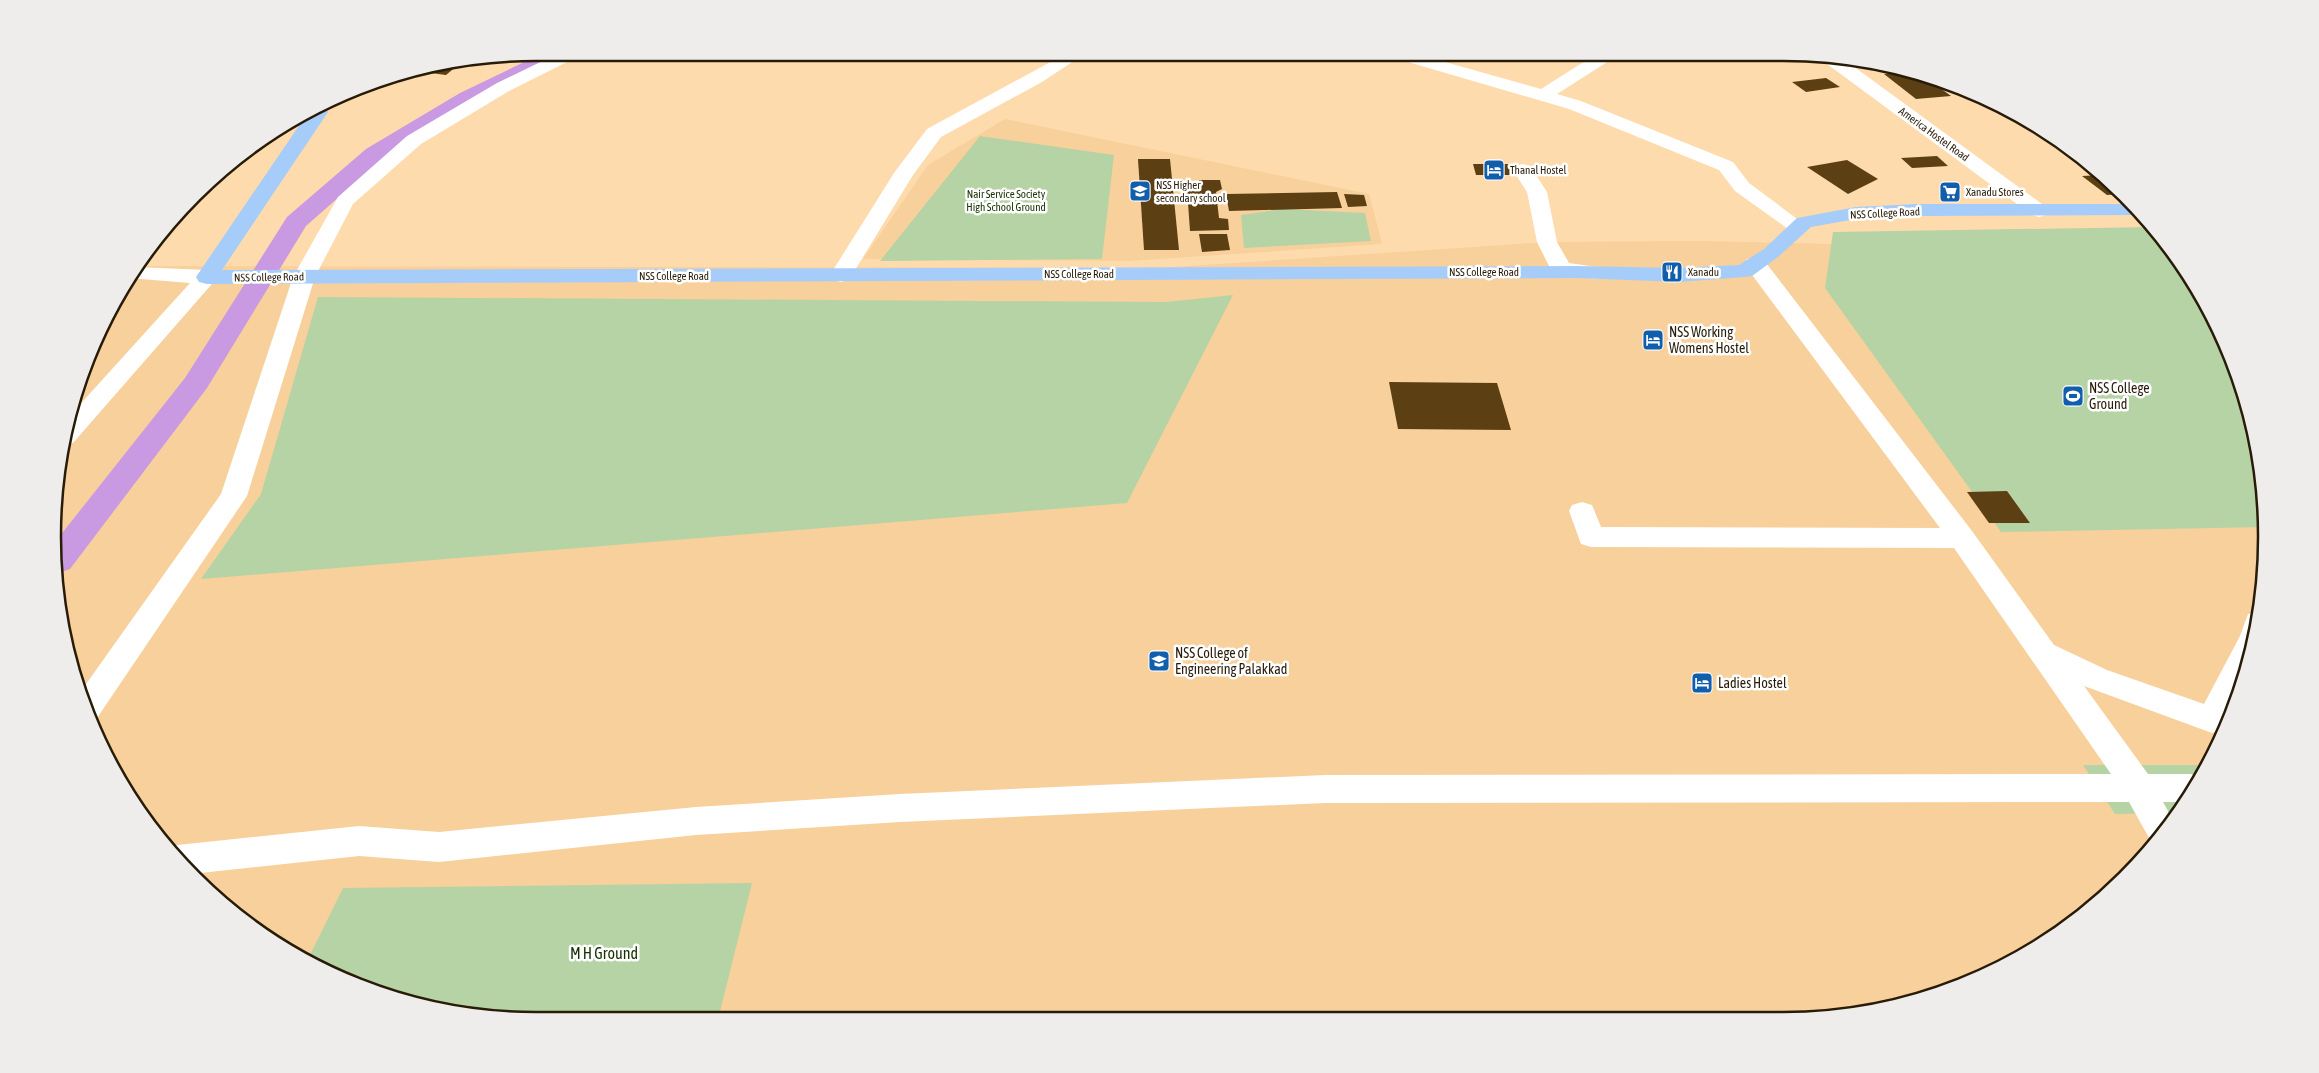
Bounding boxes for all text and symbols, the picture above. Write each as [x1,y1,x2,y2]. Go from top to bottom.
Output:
street label: America Hostel Road [1897,105,1971,163]
hotel icon: Thanal Hostel [1482,158,1506,182]
place label: Thanal Hostel [1510,164,1566,176]
school or university icon: NSS Higher secondary school [1128,179,1152,203]
place label: NSS Higher secondary school [1156,179,1226,204]
supermarket icon: Xanadu Stores [1938,180,1962,204]
place label: Xanadu Stores [1966,186,2024,198]
park label: Nair Service Society High School Ground [966,188,1046,213]
street label: NSS College Road [1850,205,1920,221]
restaurant icon: Xanadu [1660,260,1684,284]
street label: NSS College Road [1449,266,1519,278]
place label: Xanadu [1688,266,1719,278]
street label: NSS College Road [1044,268,1114,280]
street label: NSS College Road [234,270,304,284]
street label: NSS College Road [639,270,709,282]
place label: NSS Working Womens Hostel [1669,324,1749,356]
hotel icon: NSS Working Womens Hostel [1641,328,1665,352]
place label: NSS College Ground [2089,380,2150,412]
sports icon: NSS College Ground [2061,384,2085,408]
place label: NSS College of Engineering Palakkad [1175,645,1287,677]
school or university icon: NSS College of Engineering Palakkad [1147,649,1171,673]
hotel icon: Ladies Hostel [1690,671,1714,695]
place label: Ladies Hostel [1718,675,1787,691]
park label: M H Ground [570,944,638,962]

